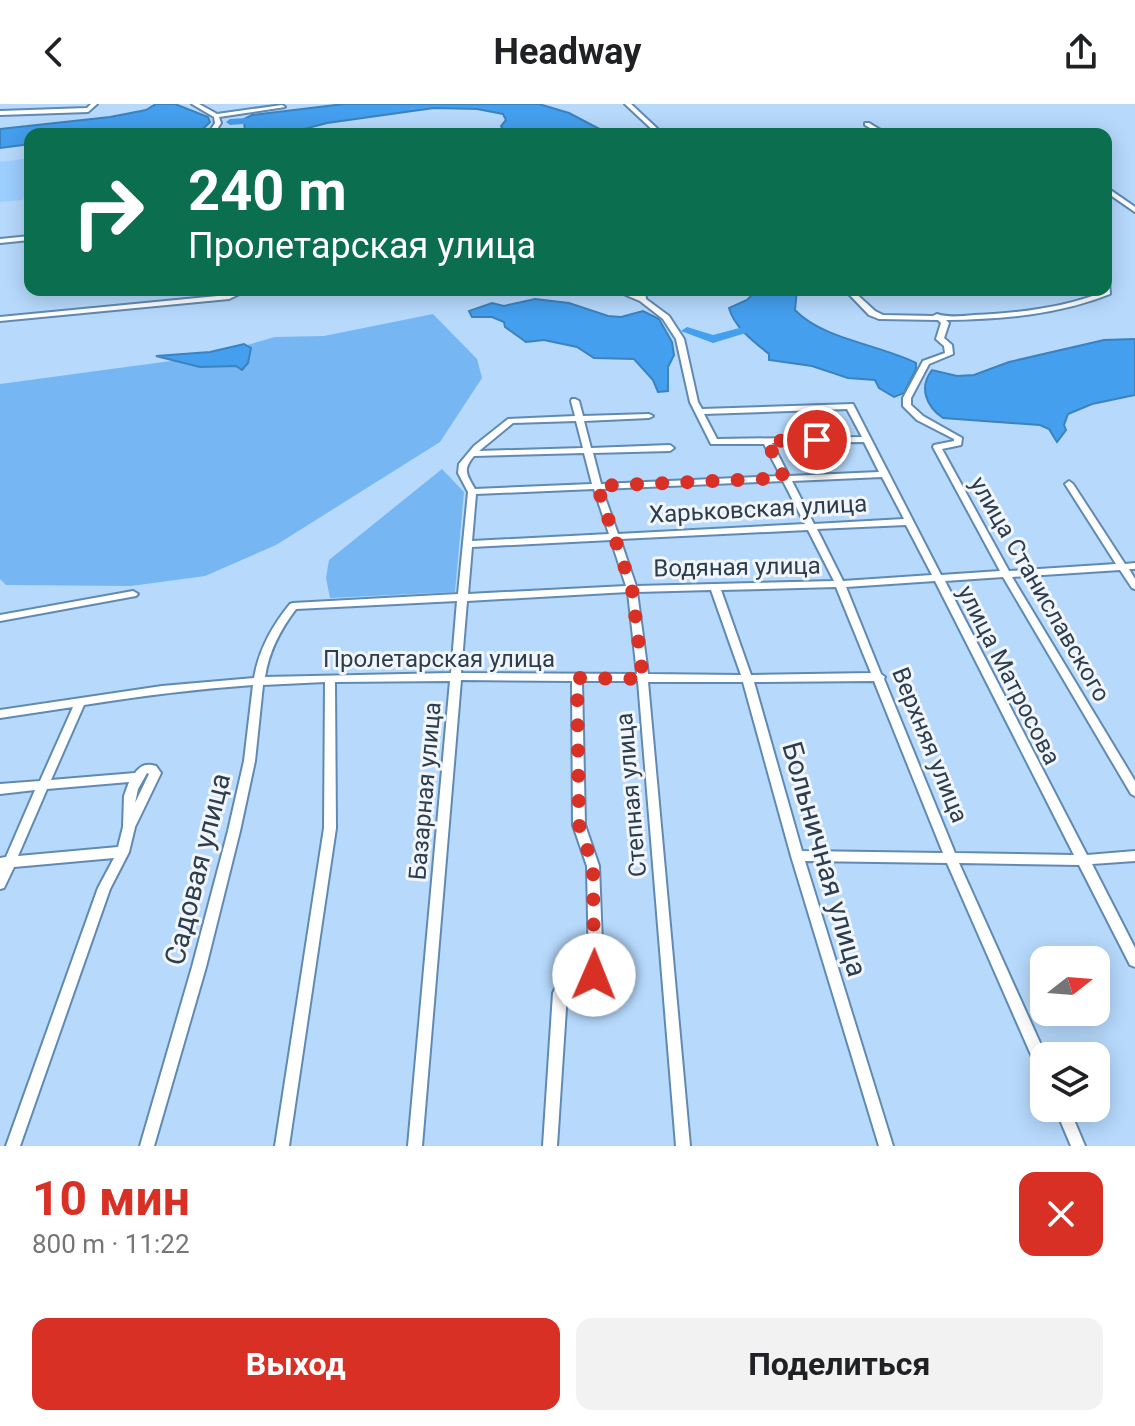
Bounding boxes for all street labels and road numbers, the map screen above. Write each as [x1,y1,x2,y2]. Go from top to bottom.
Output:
street label: улица Станиславского [964,471,1116,707]
street label: Харьковская улица [648,489,868,529]
street label: Водяная улица [653,552,821,582]
street label: улица Матросова [952,581,1066,769]
street label: Пролетарская улица [323,645,555,673]
street label: Верхняя улица [886,663,974,827]
street label: Базарная улица [403,701,447,881]
street label: Степная улица [610,712,652,878]
street label: Больничная улица [775,738,874,980]
street label: Садовая улица [158,770,237,969]

